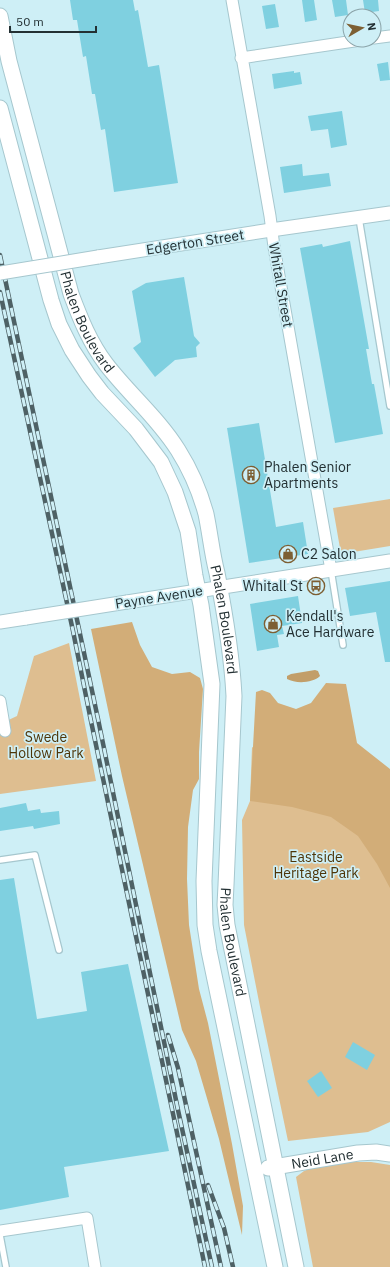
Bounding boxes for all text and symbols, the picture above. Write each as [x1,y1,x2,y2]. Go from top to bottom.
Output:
scale bar [10,8,96,34]
north arrow [342,8,382,48]
text: 50 m [16,14,44,29]
text: N [364,21,379,31]
street label: Edgerton Street [145,225,245,259]
street label: Whitall Street [265,241,297,329]
street label: Phalen Boulevard [56,269,118,376]
place label: Phalen Senior Apartments [264,458,351,492]
building icon: Phalen Senior Apartments [241,465,261,485]
shop icon: C2 Salon [278,544,298,564]
place label: C2 Salon [301,545,357,563]
street label: Phalen Boulevard [206,563,241,675]
bus stop icon: Whitall St [306,576,326,596]
place label: Whitall St [243,577,303,595]
street label: Payne Avenue [114,581,204,613]
place label: Kendall's Ace Hardware [286,607,375,641]
shop icon: Kendall's Ace Hardware [263,614,283,634]
park label: Swede Hollow Park [8,728,84,762]
park label: Eastside Heritage Park [273,848,359,882]
street label: Phalen Boulevard [216,887,250,998]
street label: Neid Lane [290,1145,355,1173]

